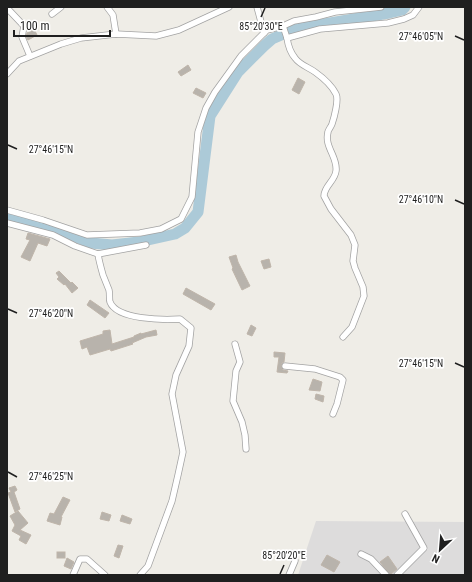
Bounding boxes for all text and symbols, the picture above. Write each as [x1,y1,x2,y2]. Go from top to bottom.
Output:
scale bar [14,12,110,38]
text: 100 m [20,19,50,33]
text: 85°20'30"E [239,21,283,32]
text: 27°46'05"N [399,31,443,42]
text: 27°46'15"N [29,144,73,155]
text: 27°46'10"N [399,194,443,205]
text: 27°46'20"N [29,308,73,319]
text: 27°46'15"N [399,358,443,369]
text: 27°46'25"N [29,471,73,482]
north arrow [420,530,460,570]
text: 85°20'20"E [262,550,306,561]
text: N [430,551,442,566]

